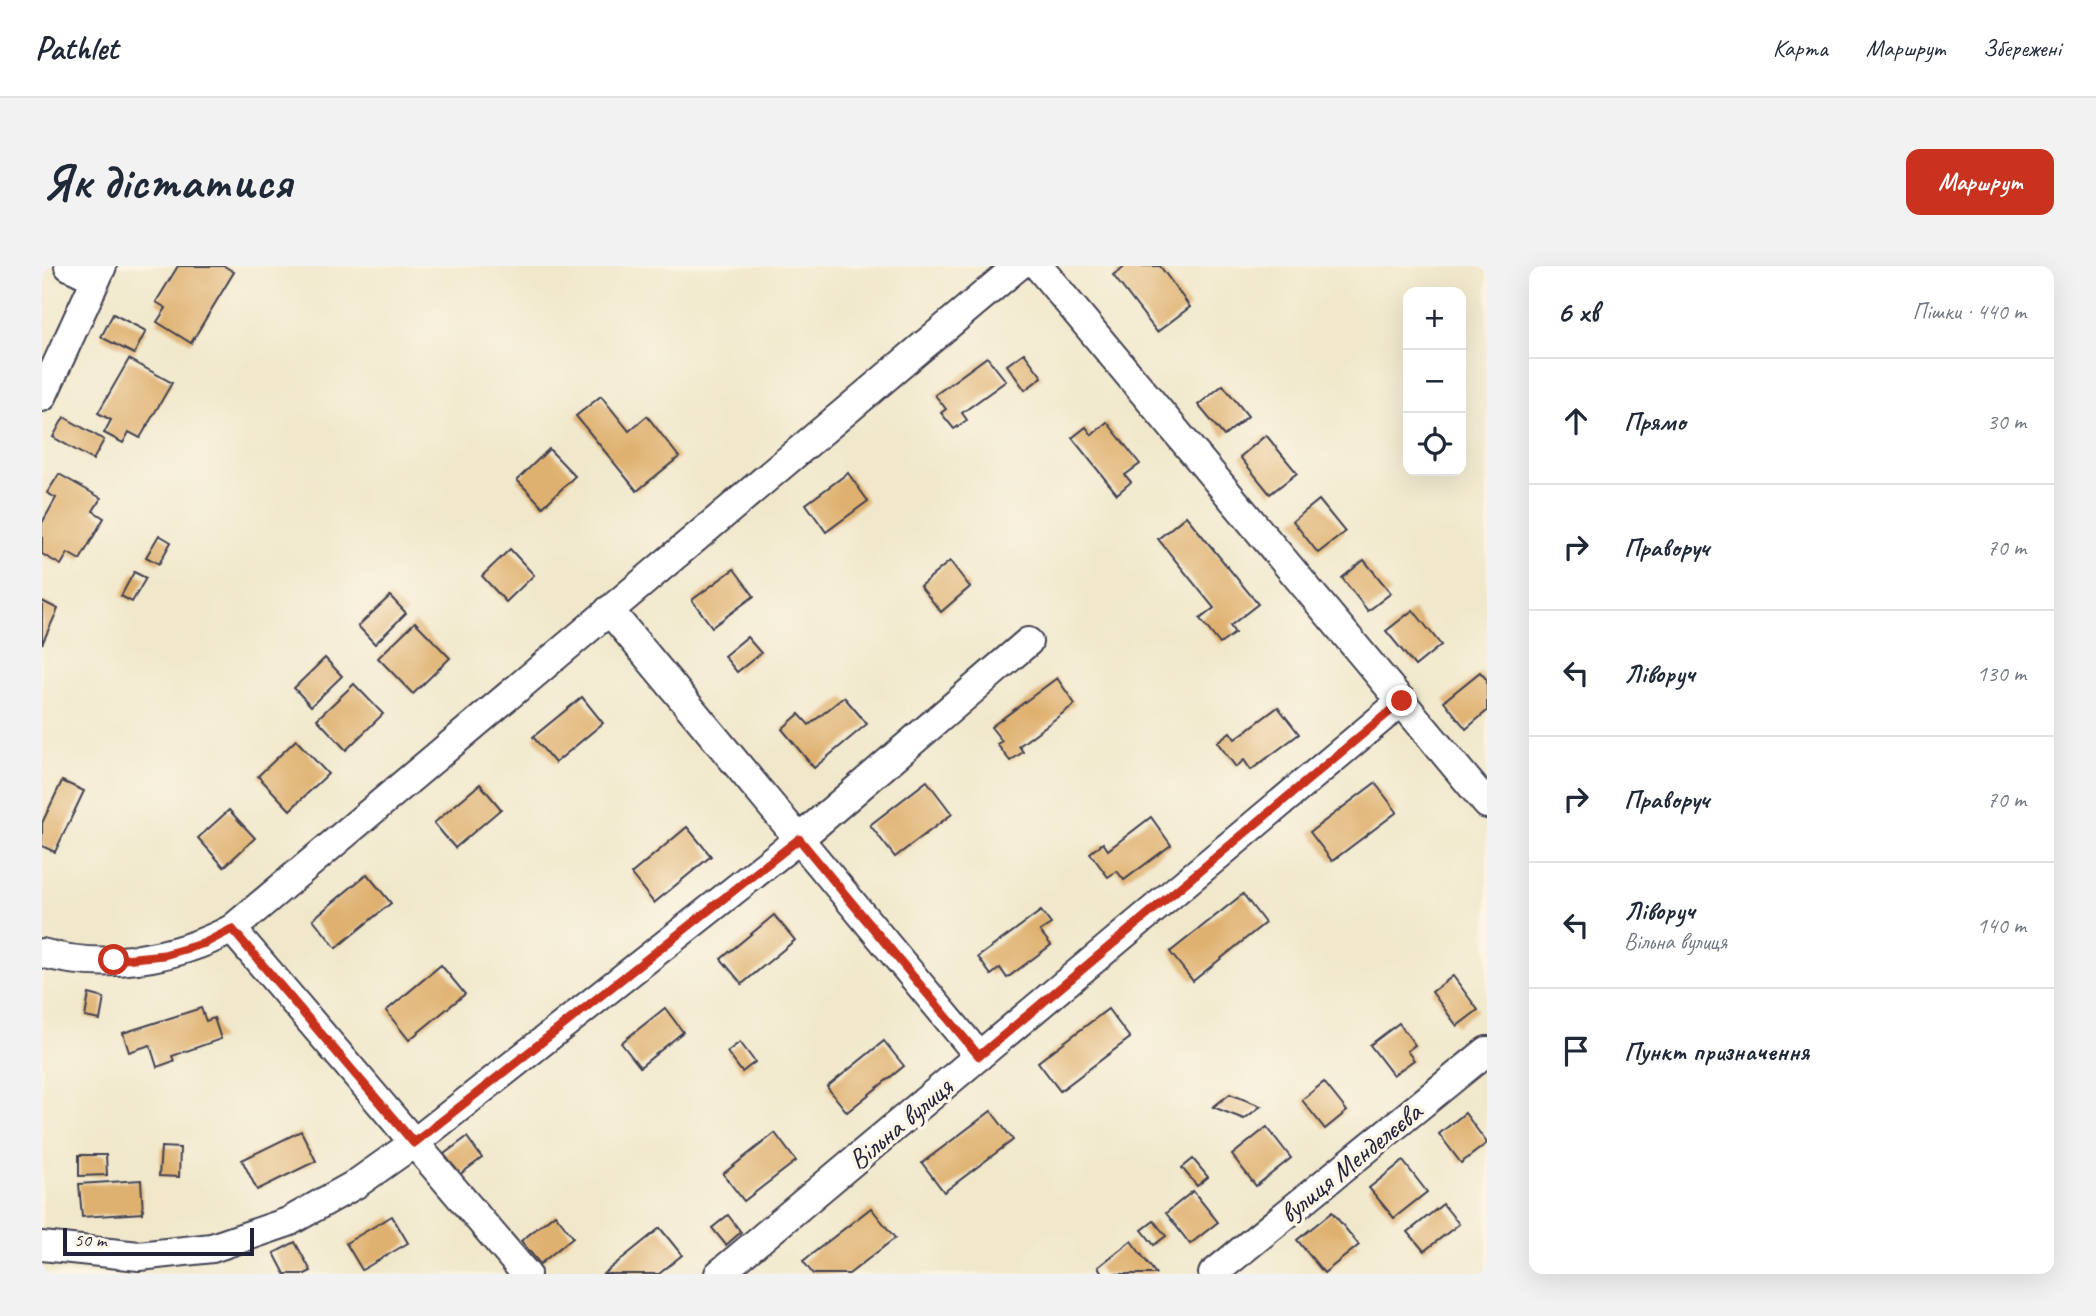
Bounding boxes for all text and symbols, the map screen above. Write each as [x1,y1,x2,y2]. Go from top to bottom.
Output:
text: Pathlet [35,27,118,69]
text: Карта [1773,33,1828,63]
text: Маршрут [1866,33,1945,63]
text: Збережені [1983,33,2061,63]
button: Маршрут [1906,149,2054,215]
text: Як дістатися [42,151,292,213]
map controls [1403,287,1466,476]
button: + [1403,287,1466,350]
text: 6 хв [1557,293,1599,331]
text: Пішки · 440 m [1912,297,2026,326]
button: − [1403,350,1466,413]
icon: ahead [1557,402,1595,440]
text: Прямо [1624,405,1686,438]
text: 30 m [1987,407,2026,436]
button: locate [1403,413,1466,476]
icon: right [1557,528,1595,566]
text: Праворуч [1624,531,1709,564]
text: 70 m [1987,533,2026,562]
icon: left [1557,654,1595,692]
text: Ліворуч [1624,657,1695,690]
text: 130 m [1977,659,2026,688]
route end [1386,685,1417,716]
icon: right [1557,780,1595,818]
text: Праворуч [1624,783,1709,816]
text: 70 m [1987,785,2026,814]
text: Ліворуч [1624,894,1695,927]
icon: left [1557,906,1595,944]
text: 140 m [1977,911,2026,940]
text: Вільна вулиця [1624,927,1727,956]
route start [98,944,129,975]
icon: arrive [1557,1032,1595,1070]
text: Пункт призначення [1624,1035,1809,1068]
street label: Вільна вулиця [841,1069,960,1177]
street label: вулиця Менделєєва [1272,1093,1430,1231]
scale bar [63,1225,254,1257]
text: 50 m [74,1228,106,1252]

